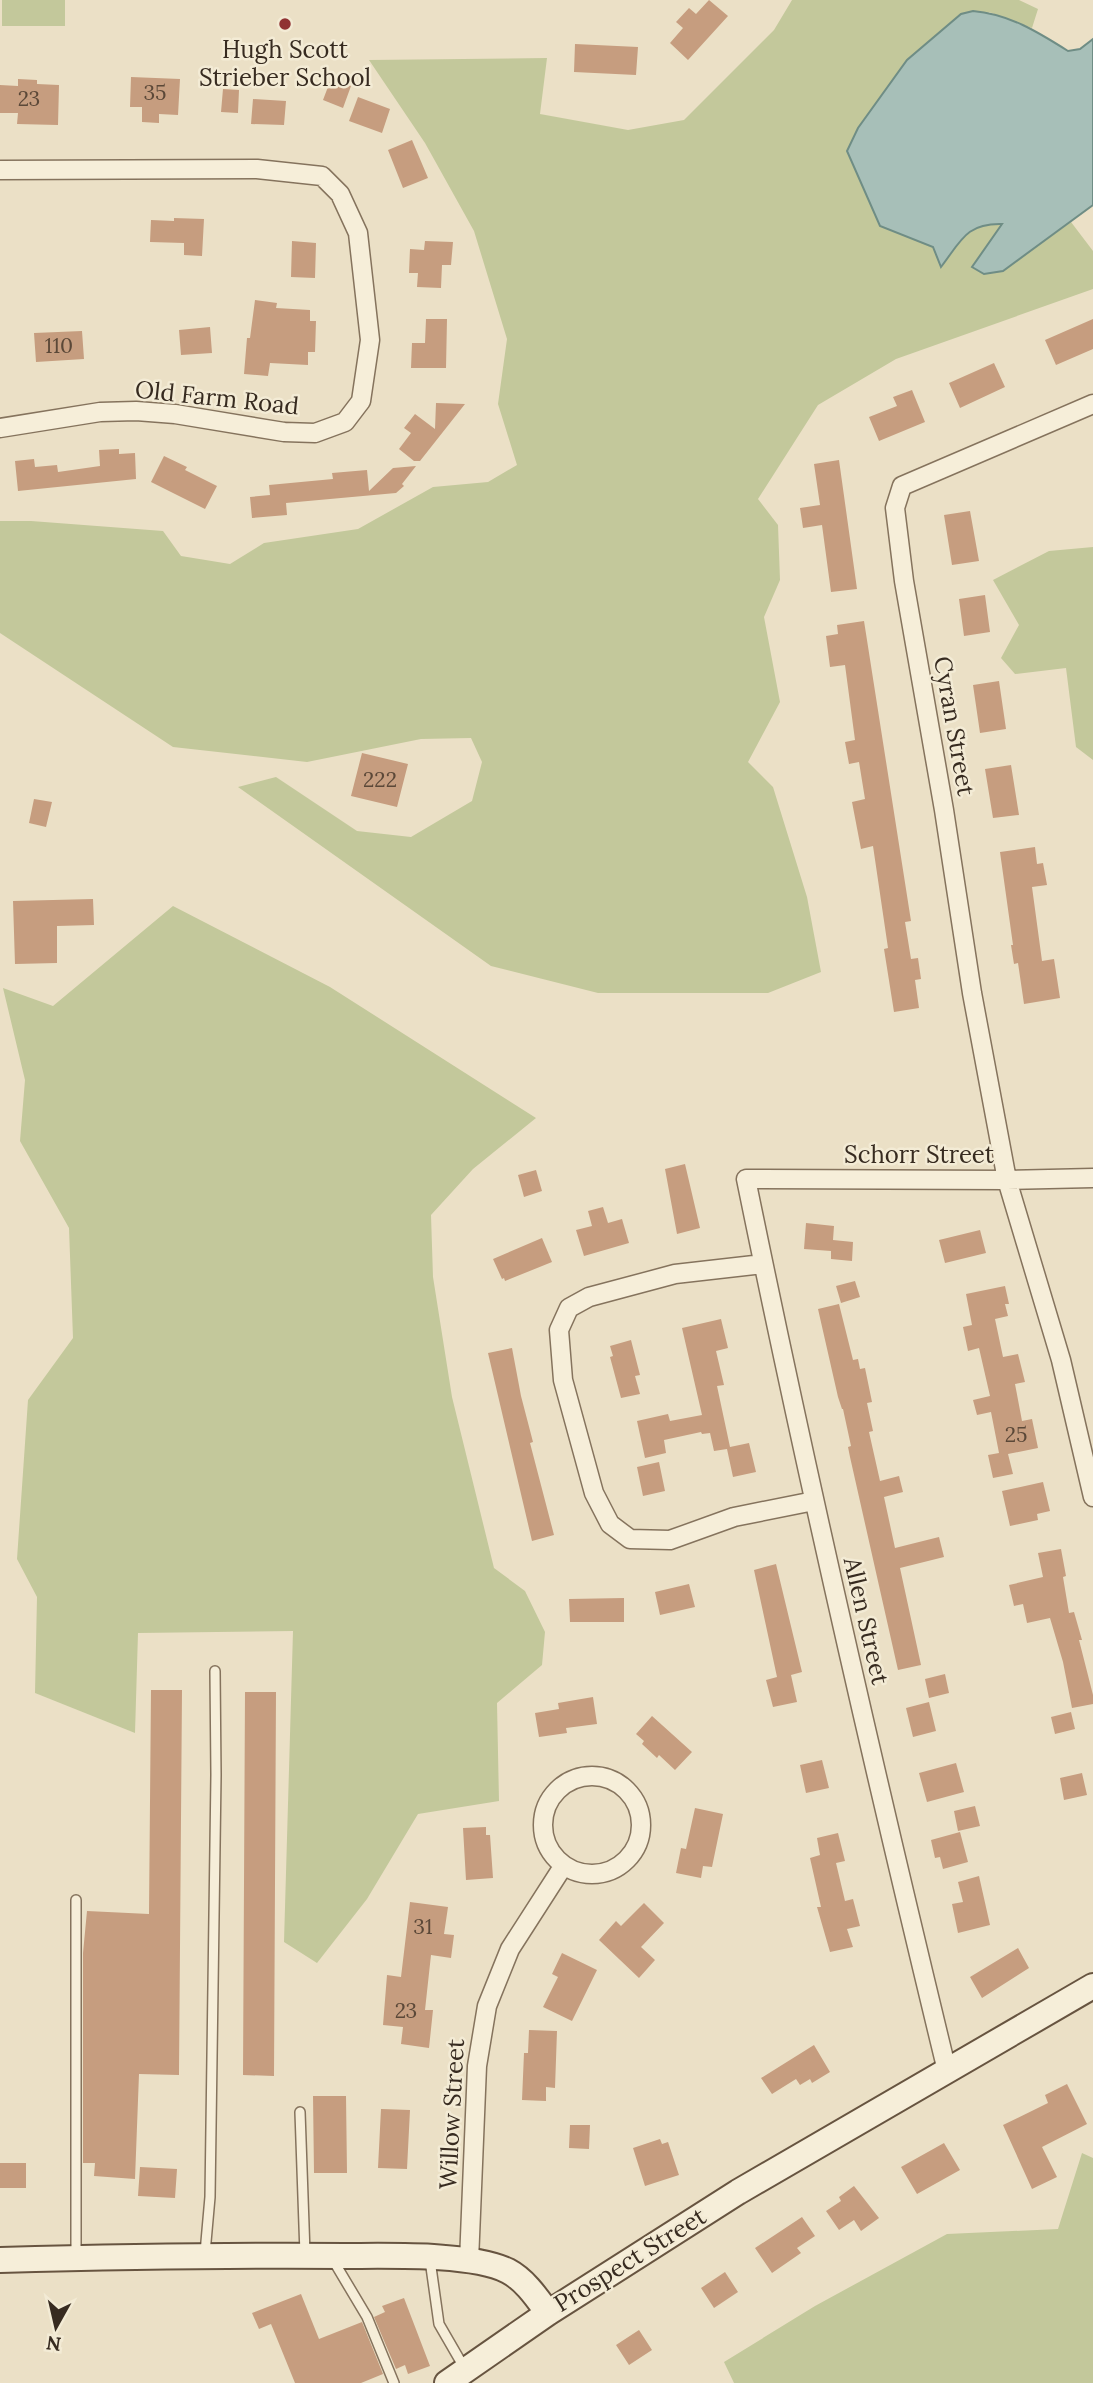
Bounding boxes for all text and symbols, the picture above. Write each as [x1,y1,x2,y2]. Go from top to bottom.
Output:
marker: Hugh Scott Strieber School [277,16,293,32]
place label: Hugh Scott Strieber School [199,34,371,93]
house number: 35 [143,79,167,106]
house number: 23 [18,85,40,112]
house number: 110 [45,332,73,359]
street label: Old Farm Road [134,373,301,422]
street label: Cyran Street [927,654,982,799]
house number: 222 [363,766,397,793]
street label: Schorr Street [844,1139,995,1170]
house number: 25 [1005,1421,1027,1448]
street label: Allen Street [837,1553,896,1688]
house number: 31 [413,1913,433,1940]
house number: 23 [395,1997,417,2024]
street label: Willow Street [432,2037,471,2190]
street label: Prospect Street [548,2200,712,2319]
north arrow [21,2292,91,2362]
text: N [44,2331,63,2357]

